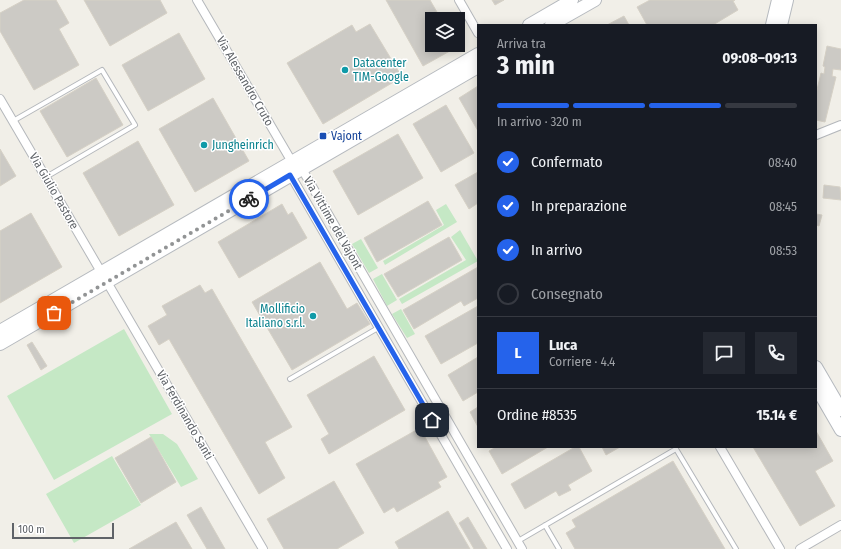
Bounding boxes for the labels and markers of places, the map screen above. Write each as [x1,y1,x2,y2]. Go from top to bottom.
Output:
place label: Datacenter TIM-Google [353,56,409,84]
marker: Datacenter TIM-Google [340,65,350,75]
place label: Vajont [331,129,362,143]
marker: Vajont [318,131,328,141]
place label: Jungheinrich [212,138,274,152]
marker: Jungheinrich [199,140,209,150]
pin [37,296,71,330]
place label: Mollificio Italiano s.r.l. [246,302,305,330]
marker: Mollificio Italiano s.r.l. [308,311,318,321]
pin [415,403,449,437]

